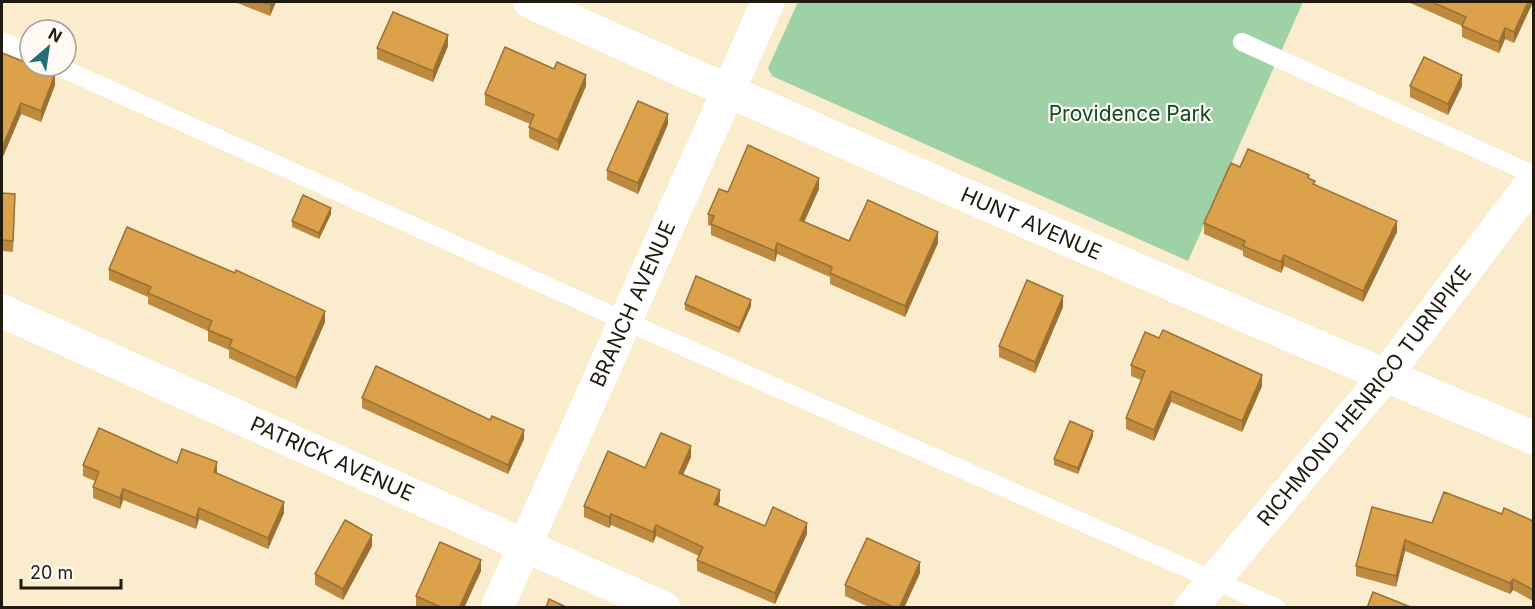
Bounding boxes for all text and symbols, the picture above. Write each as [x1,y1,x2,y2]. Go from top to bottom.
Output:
north arrow [18,18,78,78]
text: N [45,23,65,47]
park label: Providence Park [1049,101,1212,126]
street label: HUNT AVENUE [957,182,1105,265]
street label: BRANCH AVENUE [585,217,680,390]
street label: RICHMOND HENRICO TURNPIKE [1252,261,1476,531]
street label: PATRICK AVENUE [247,411,418,506]
scale bar [21,552,122,590]
text: 20 m [30,562,73,583]

